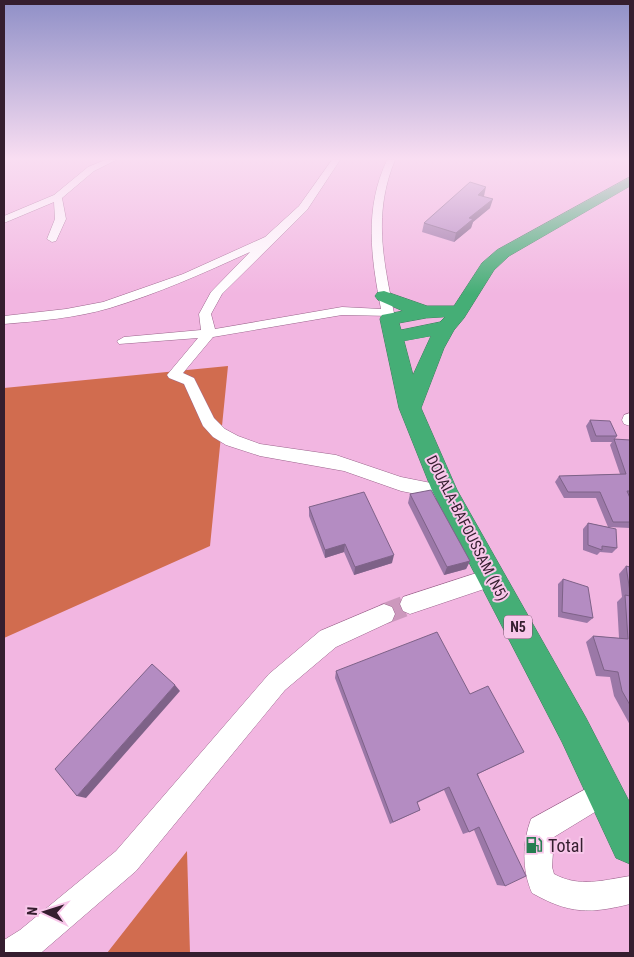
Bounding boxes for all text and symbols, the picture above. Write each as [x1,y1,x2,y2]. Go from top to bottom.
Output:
street label: DOUALA-BAFOUSSAM (N5) [422,452,512,604]
road number: N5 [504,616,532,638]
fuel station icon: Total [524,835,544,855]
place label: Total [548,835,584,856]
north arrow [20,887,70,937]
text: N [24,906,40,916]

